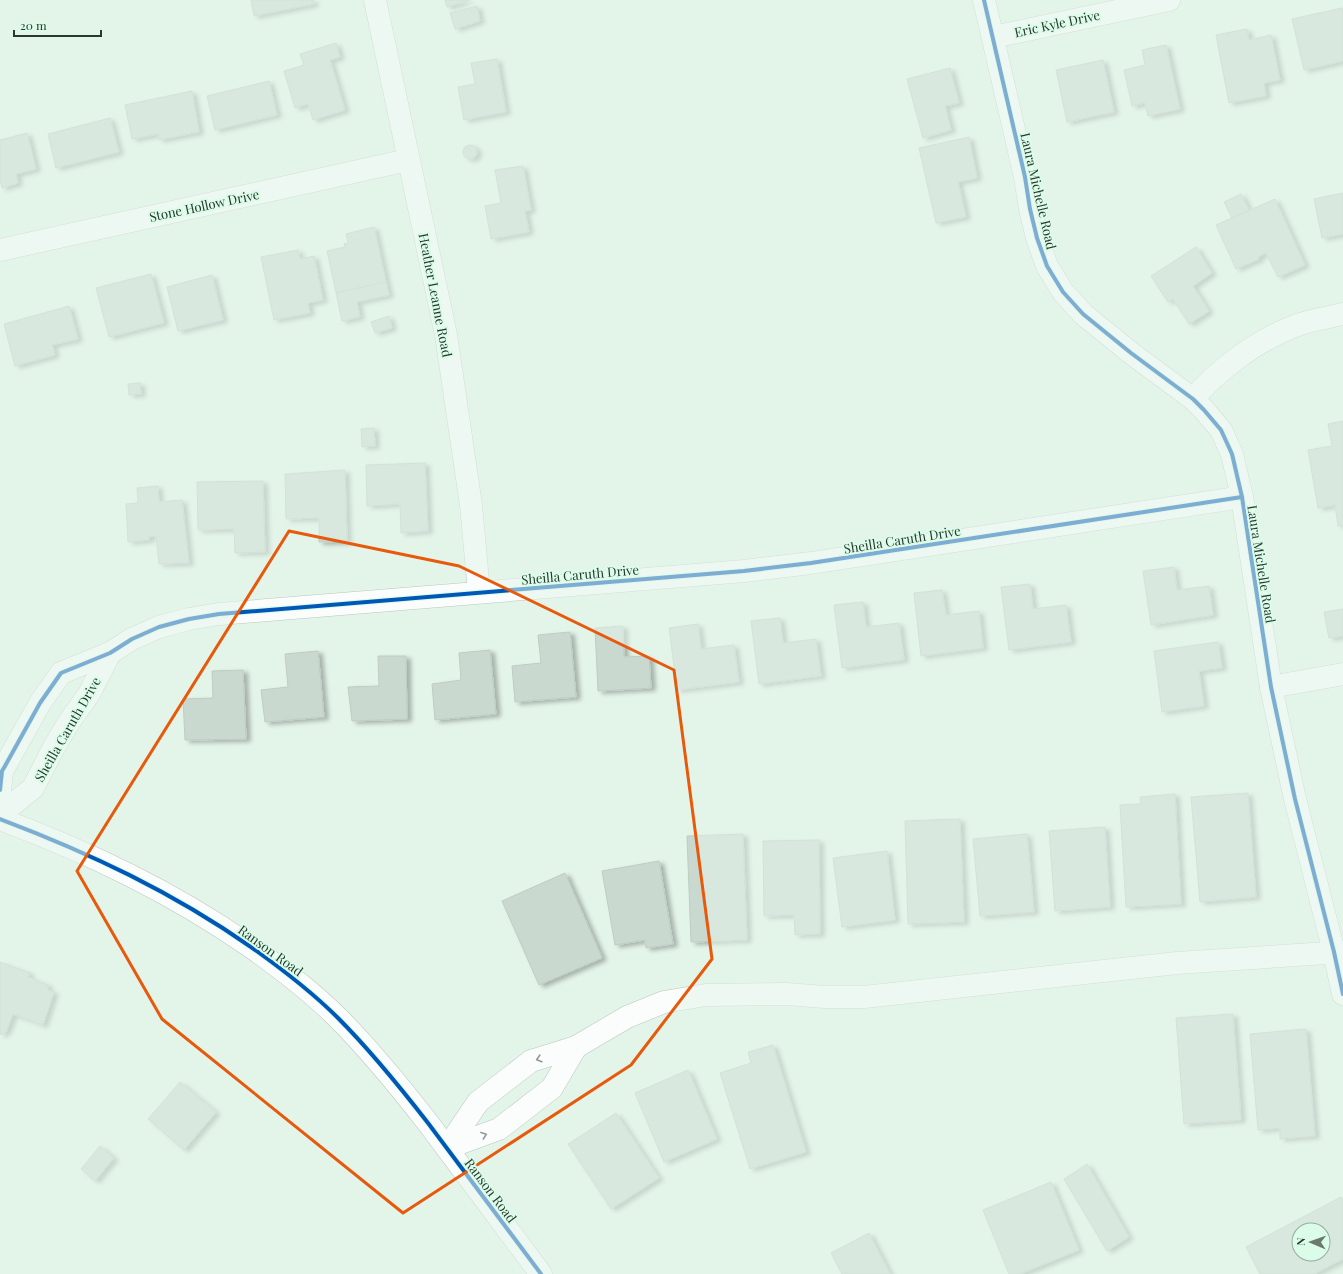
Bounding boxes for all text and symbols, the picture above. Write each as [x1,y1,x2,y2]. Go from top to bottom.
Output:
street label: Eric Kyle Drive [1013,6,1102,40]
scale bar [14,12,101,38]
text: 20 m [20,17,47,33]
street label: Laura Michelle Road [1017,131,1061,252]
street label: Stone Hollow Drive [147,185,261,225]
street label: Heather Leanne Road [416,232,456,359]
street label: Laura Michelle Road [1244,504,1280,625]
street label: Sheilla Caruth Drive [842,521,962,557]
street label: Sheilla Caruth Drive [520,560,640,588]
street label: Sheilla Caruth Drive [30,673,104,784]
street label: Ranson Road [235,921,307,980]
one-way arrow [535,1054,542,1063]
one-way arrow [481,1131,488,1140]
street label: Ranson Road [461,1154,521,1226]
north arrow [1291,1222,1331,1262]
text: N [1293,1237,1308,1246]

